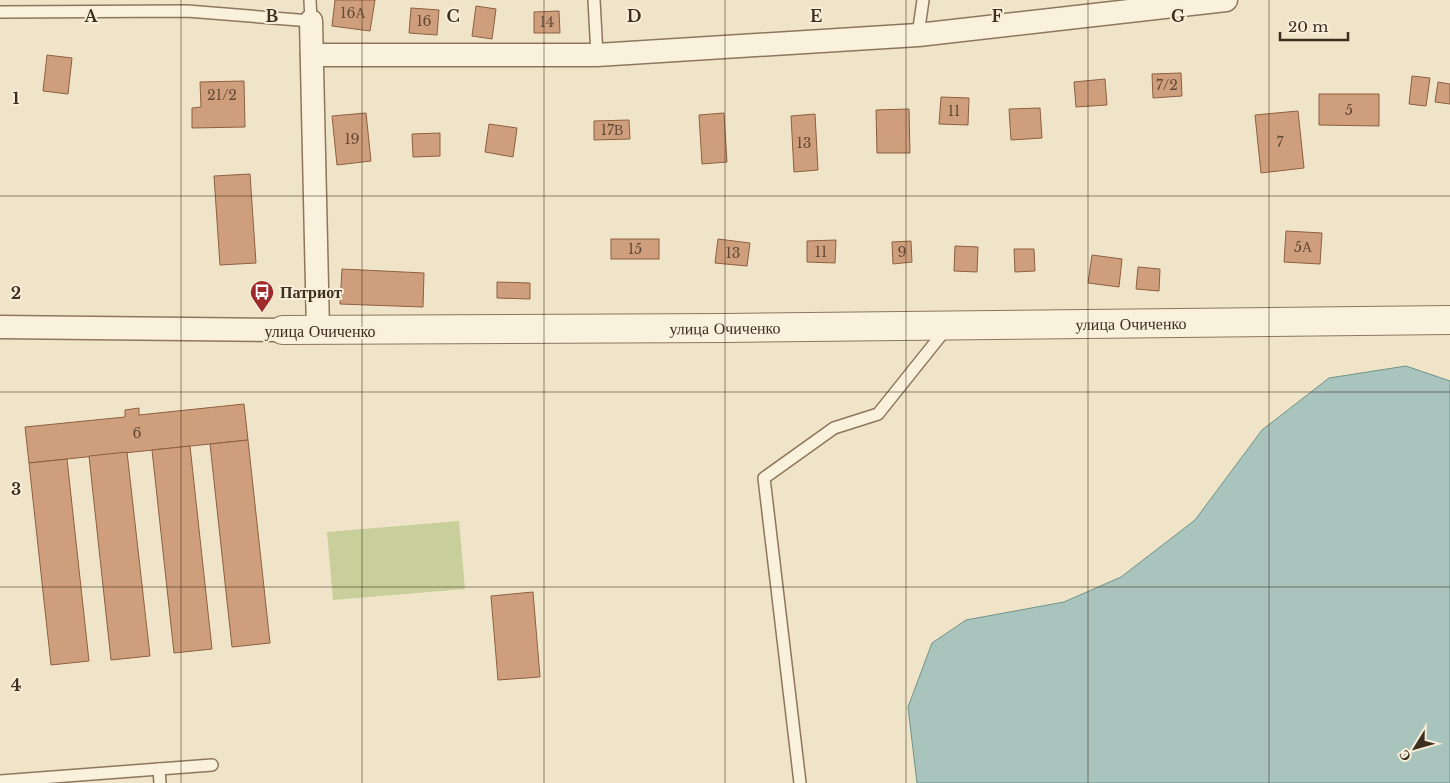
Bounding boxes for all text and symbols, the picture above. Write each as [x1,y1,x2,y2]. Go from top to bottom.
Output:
house number: 16А [340,4,367,22]
text: A [84,6,99,26]
text: B [266,6,279,26]
text: C [446,6,460,26]
text: D [627,6,641,26]
text: E [810,6,822,26]
text: F [991,6,1003,26]
text: G [1171,6,1185,26]
scale bar [1280,10,1348,42]
house number: 16 [416,12,432,30]
house number: 14 [540,13,554,31]
text: 20 m [1288,17,1328,36]
house number: 7/2 [1156,76,1178,94]
house number: 21/2 [207,86,237,104]
text: 1 [13,88,20,108]
house number: 5 [1345,101,1353,119]
house number: 11 [948,102,960,120]
house number: 17В [601,121,623,139]
house number: 19 [344,130,360,148]
house number: 7 [1276,133,1284,151]
house number: 13 [797,134,811,152]
house number: 5А [1294,238,1313,256]
house number: 15 [628,240,642,258]
house number: 11 [815,243,827,261]
house number: 9 [897,243,907,261]
house number: 13 [726,244,740,262]
bus stop icon: Патриот [249,279,275,313]
place label: Патриот [280,282,342,302]
text: 2 [11,283,21,303]
street label: улица Очиченко [1075,313,1187,334]
street label: улица Очиченко [669,317,781,338]
street label: улица Очиченко [265,321,375,341]
house number: 6 [132,424,142,442]
text: 3 [11,479,21,499]
text: 4 [11,675,21,695]
north arrow [1390,723,1440,773]
text: С [1394,746,1415,765]

